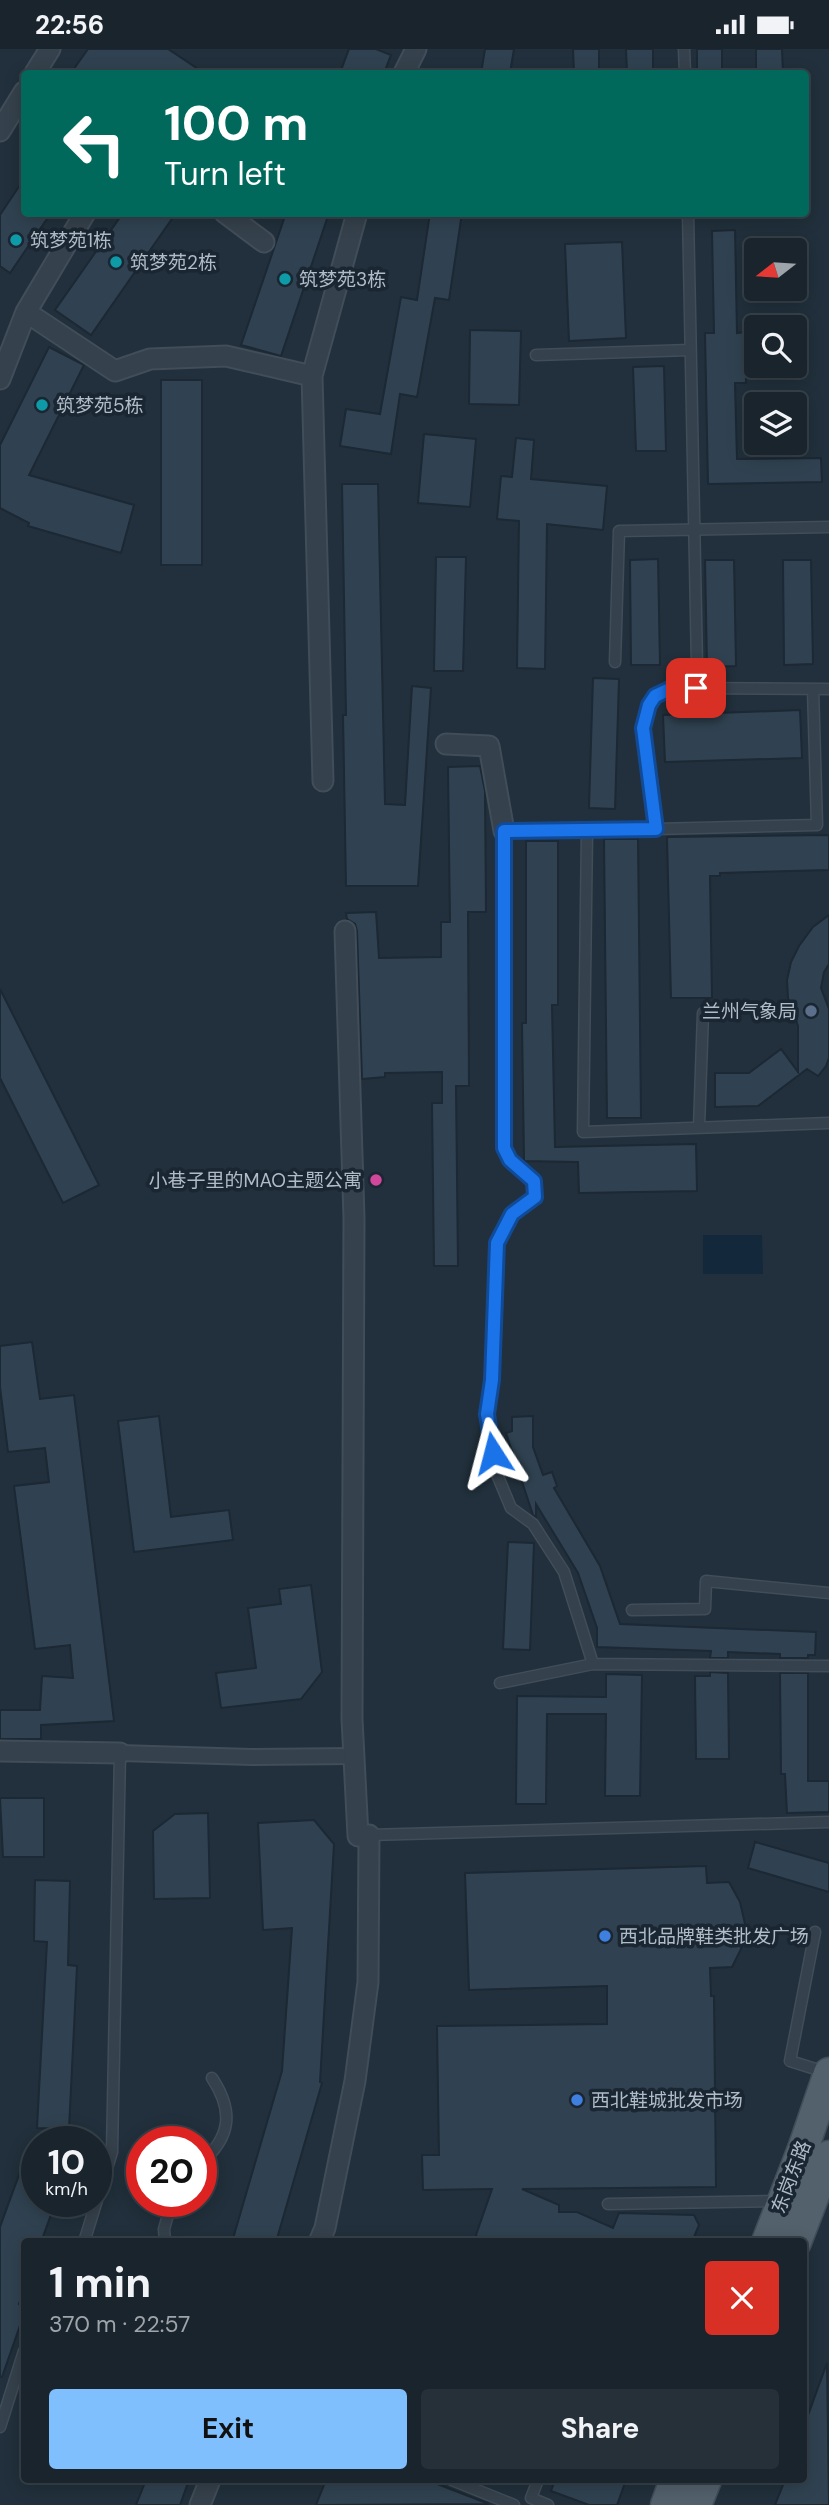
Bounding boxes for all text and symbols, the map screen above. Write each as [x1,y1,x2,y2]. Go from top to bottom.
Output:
text: 22:56 [35,8,104,42]
text: 100 m [164,91,308,155]
icon: left [49,98,140,189]
text: Turn left [164,153,286,195]
place label: 筑梦苑1栋 [30,228,112,253]
marker: 筑梦苑1栋 [8,232,24,248]
north arrow [744,238,807,301]
map controls [744,238,807,455]
place label: 筑梦苑2栋 [130,250,217,275]
marker: 筑梦苑2栋 [108,254,124,270]
place label: 筑梦苑3栋 [299,267,386,292]
marker: 筑梦苑3栋 [277,271,293,287]
button: search [744,315,807,378]
button: layers [744,392,807,455]
place label: 筑梦苑5栋 [56,393,144,418]
marker: 筑梦苑5栋 [34,397,50,413]
pin [666,658,726,718]
icon: arrive [677,669,715,707]
place label: 兰州气象局 [702,999,797,1024]
marker: 兰州气象局 [803,1003,819,1019]
place label: 小巷子里的MAO主题公寓 [148,1168,362,1193]
marker: 小巷子里的MAO主题公寓 [368,1172,384,1188]
position arrow [456,1416,530,1490]
place label: 西北品牌鞋类批发广场 [619,1924,809,1949]
marker: 西北品牌鞋类批发广场 [597,1928,613,1944]
place label: 西北鞋城批发市场 [591,2088,743,2113]
marker: 西北鞋城批发市场 [569,2092,585,2108]
speed limit sign: 20 [126,2126,217,2217]
street label: 东岗东路 [766,2137,816,2217]
text: 10 [48,2139,85,2185]
text: km/h [45,2177,88,2201]
text: 1 min [49,2255,151,2310]
button: close [705,2261,779,2335]
text: 370 m · 22:57 [49,2309,190,2339]
button: Exit [49,2389,407,2469]
button: Share [421,2389,779,2469]

